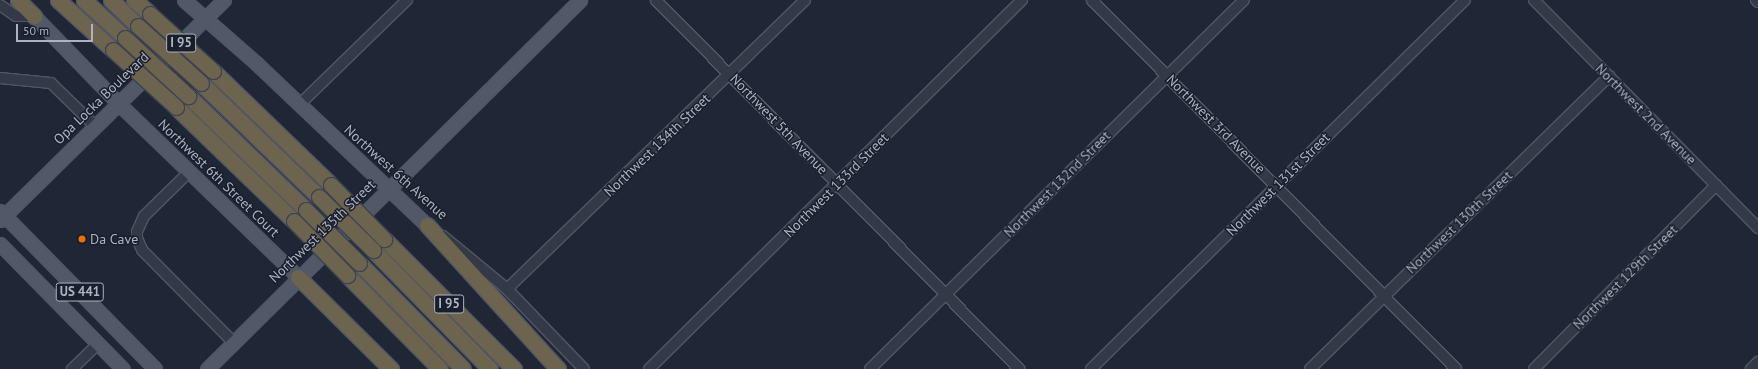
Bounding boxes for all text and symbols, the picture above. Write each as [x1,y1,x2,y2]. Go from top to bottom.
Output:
scale bar [18,16,95,42]
text: 50 m [23,23,49,38]
road number: I 95 [166,32,196,54]
street label: Opa Locka Boulevard [50,48,152,148]
street label: Northwest 2nd Avenue [1592,60,1700,168]
street label: Northwest 5th Avenue [727,70,831,178]
street label: Northwest 3rd Avenue [1163,71,1269,177]
street label: Northwest 134th Street [600,90,714,200]
street label: Northwest 6th Street Court [155,116,283,240]
street label: Northwest 6th Avenue [341,121,451,223]
street label: Northwest 132nd Street [1000,127,1114,241]
street label: Northwest 133rd Street [780,129,892,241]
street label: Northwest 131st Street [1223,129,1333,239]
street label: Northwest 130th Street [1402,167,1516,277]
street label: Northwest 135th Street [265,176,379,286]
street label: Northwest 129th Street [1569,221,1681,333]
place label: Da Cave [90,231,138,247]
marker: Da Cave [77,234,87,244]
road number: US 441 [55,281,105,303]
road number: I 95 [434,293,464,315]

